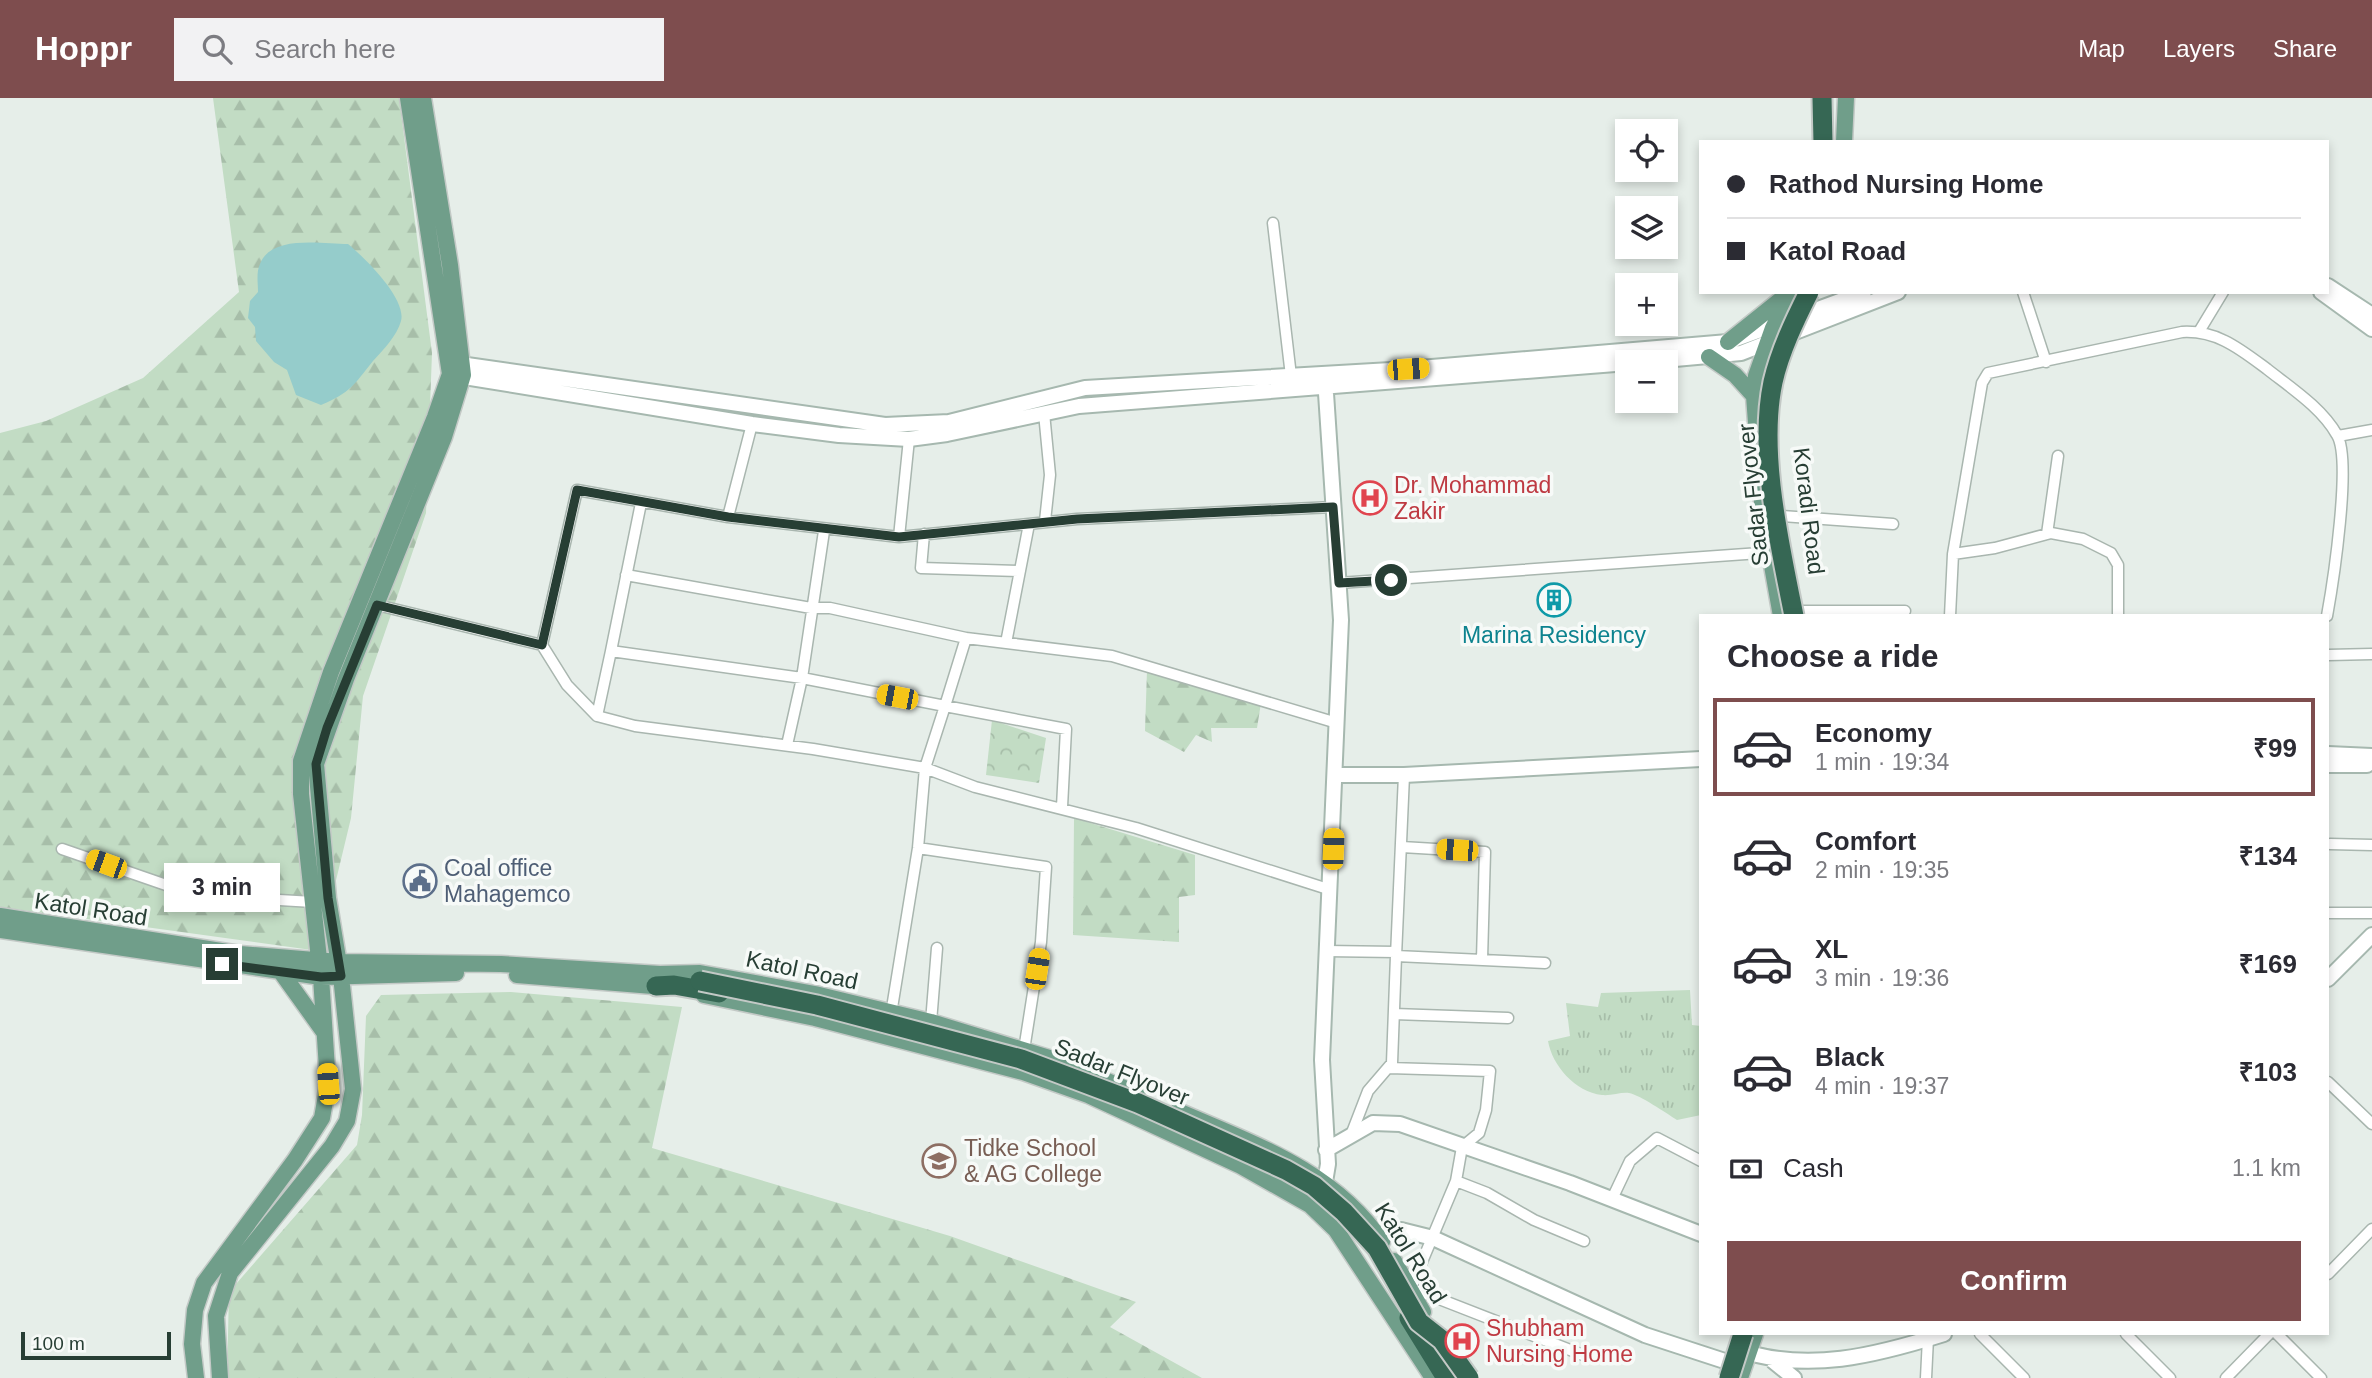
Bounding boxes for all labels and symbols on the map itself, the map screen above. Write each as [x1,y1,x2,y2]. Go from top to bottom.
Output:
car [1387,357,1430,381]
street label: Sadar Flyover [1733,422,1773,568]
street label: Koradi Road [1788,446,1830,576]
place label: Dr. Mohammad Zakir [1394,472,1551,524]
hospital icon: Dr. Mohammad Zakir [1351,479,1389,517]
route start [1375,564,1407,596]
building icon: Marina Residency [1535,581,1573,619]
place label: Marina Residency [1462,622,1647,648]
car [875,683,920,711]
car [1322,828,1345,870]
car [1436,838,1479,862]
car [83,847,130,881]
place label: Coal office Mahagemco [444,855,571,907]
callout: 3 min [164,862,280,912]
public building icon: Coal office Mahagemco [401,862,439,900]
street label: Katol Road [33,887,149,931]
street label: Katol Road [744,945,860,995]
car [1024,947,1051,991]
route end [206,948,238,980]
street label: Sadar Flyover [1051,1033,1194,1111]
car [317,1062,340,1106]
place label: Tidke School & AG College [964,1135,1102,1187]
school or university icon: Tidke School & AG College [920,1142,958,1180]
street label: Katol Road [1370,1198,1452,1308]
place label: Shubham Nursing Home [1486,1315,1633,1367]
hospital icon: Shubham Nursing Home [1443,1322,1481,1360]
scale bar [21,1329,172,1361]

